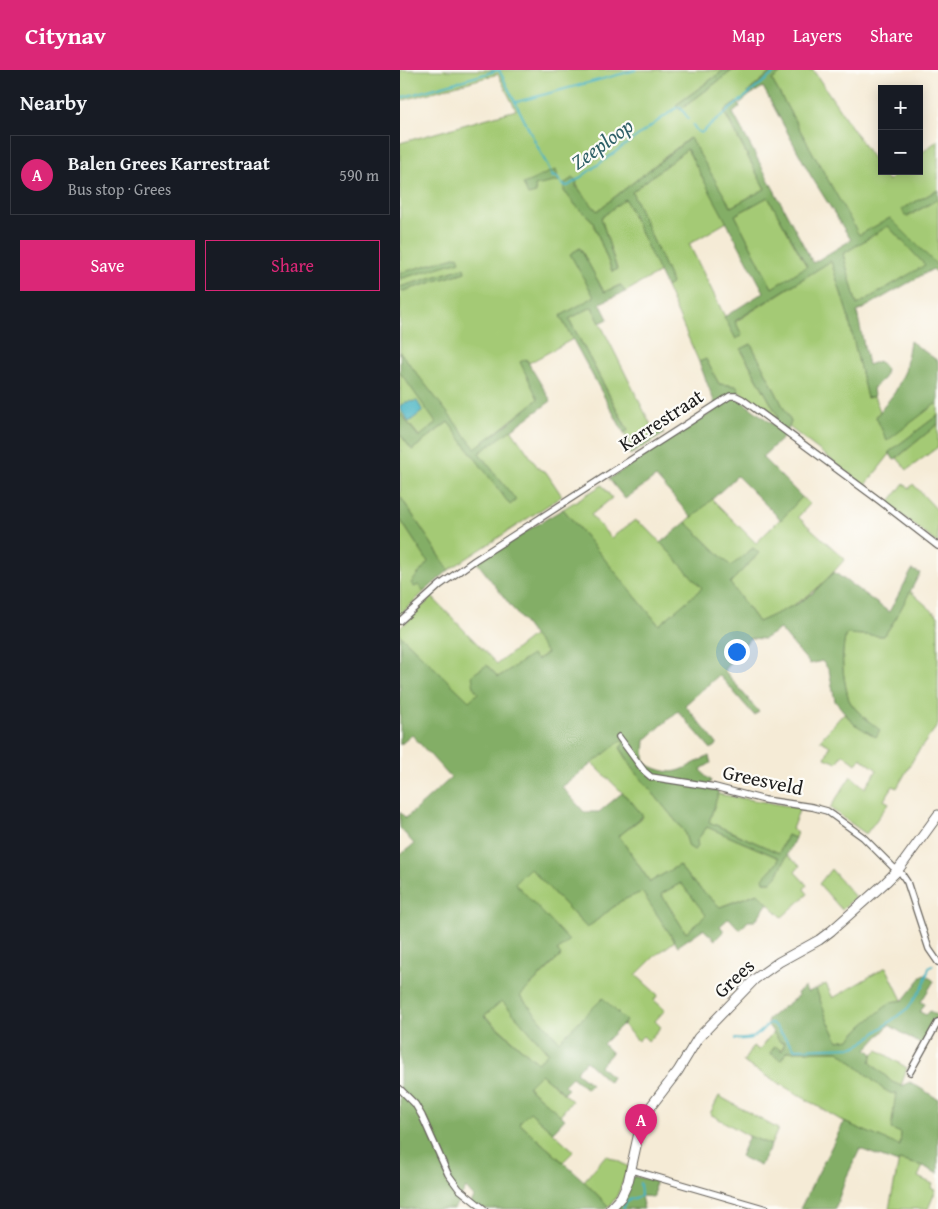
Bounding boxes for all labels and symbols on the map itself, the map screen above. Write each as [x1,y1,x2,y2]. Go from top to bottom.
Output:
water label: Zeeploop [564,110,640,177]
street label: Karrestraat [613,381,709,458]
your location [724,639,750,665]
street label: Greesveld [720,757,806,802]
street label: Grees [707,951,761,1004]
pin: A [625,1104,657,1145]

